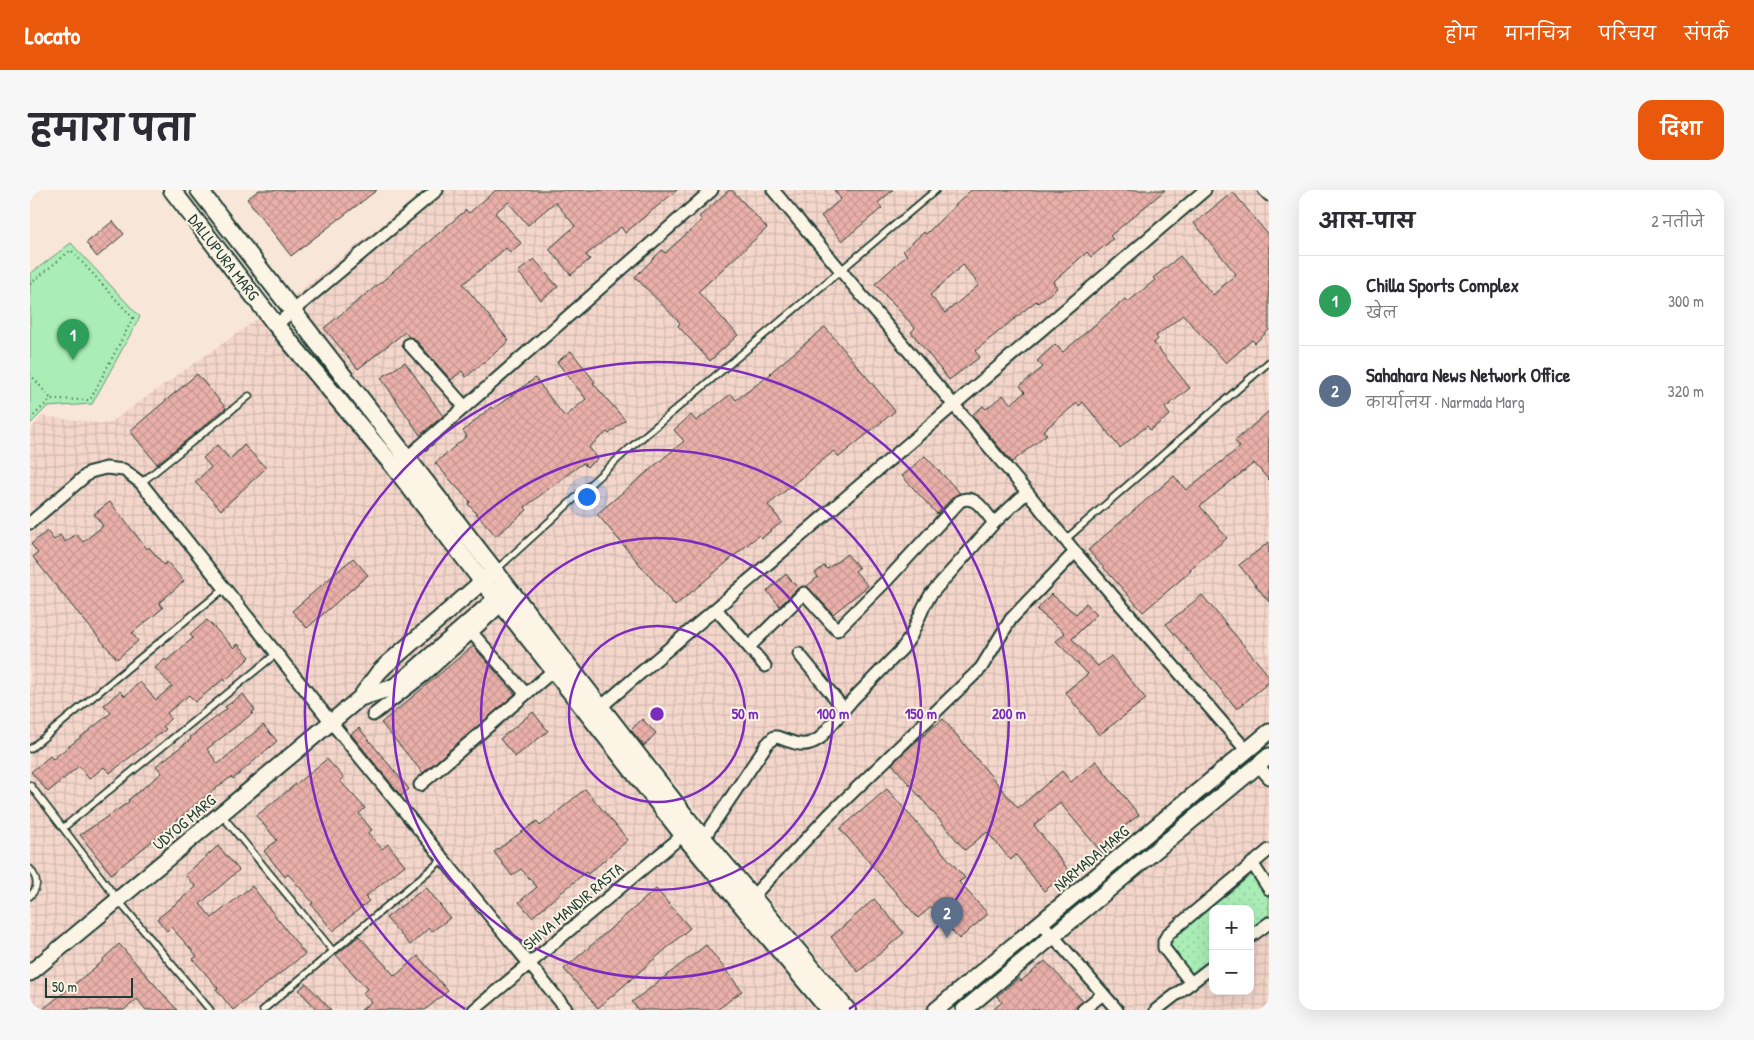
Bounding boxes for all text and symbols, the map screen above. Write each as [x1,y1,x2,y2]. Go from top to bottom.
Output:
text: Locato [25,19,80,51]
text: होम [1445,21,1477,46]
text: मानचित्र [1505,21,1571,46]
text: परिचय [1599,21,1656,46]
text: संपर्क [1684,21,1729,46]
button: दिशा [1638,100,1724,160]
text: हमारा पता [30,104,194,151]
text: आस-पास [1319,206,1415,235]
street label: DALLUPURA MARG [183,209,265,305]
text: 2 नतीजे [1651,210,1704,232]
text: Chilla Sports Complex [1366,272,1519,298]
text: 1 [1332,290,1338,312]
text: 300 m [1668,290,1704,312]
text: खेल [1366,301,1397,323]
pin: 1 [57,319,89,360]
text: Sahahara News Network Office [1366,362,1570,388]
text: 2 [1331,380,1339,402]
text: 320 m [1668,380,1704,402]
text: कार्यालय · Narmada Marg [1366,391,1525,413]
your location [574,484,600,510]
text: 50 m [732,703,758,724]
text: 100 m [817,703,849,724]
text: 150 m [905,703,937,724]
text: 200 m [992,703,1026,724]
centre of rings [648,705,666,723]
street label: UDYOG MARG [148,789,220,855]
street label: NARMADA MARG [1049,820,1134,896]
street label: SHIVA MANDIR RASTA [518,857,628,955]
pin: 2 [931,897,963,938]
map controls [1209,905,1254,995]
button: + [1209,905,1254,950]
button: − [1209,950,1254,995]
scale bar [45,975,132,998]
text: 50 m [52,977,77,996]

